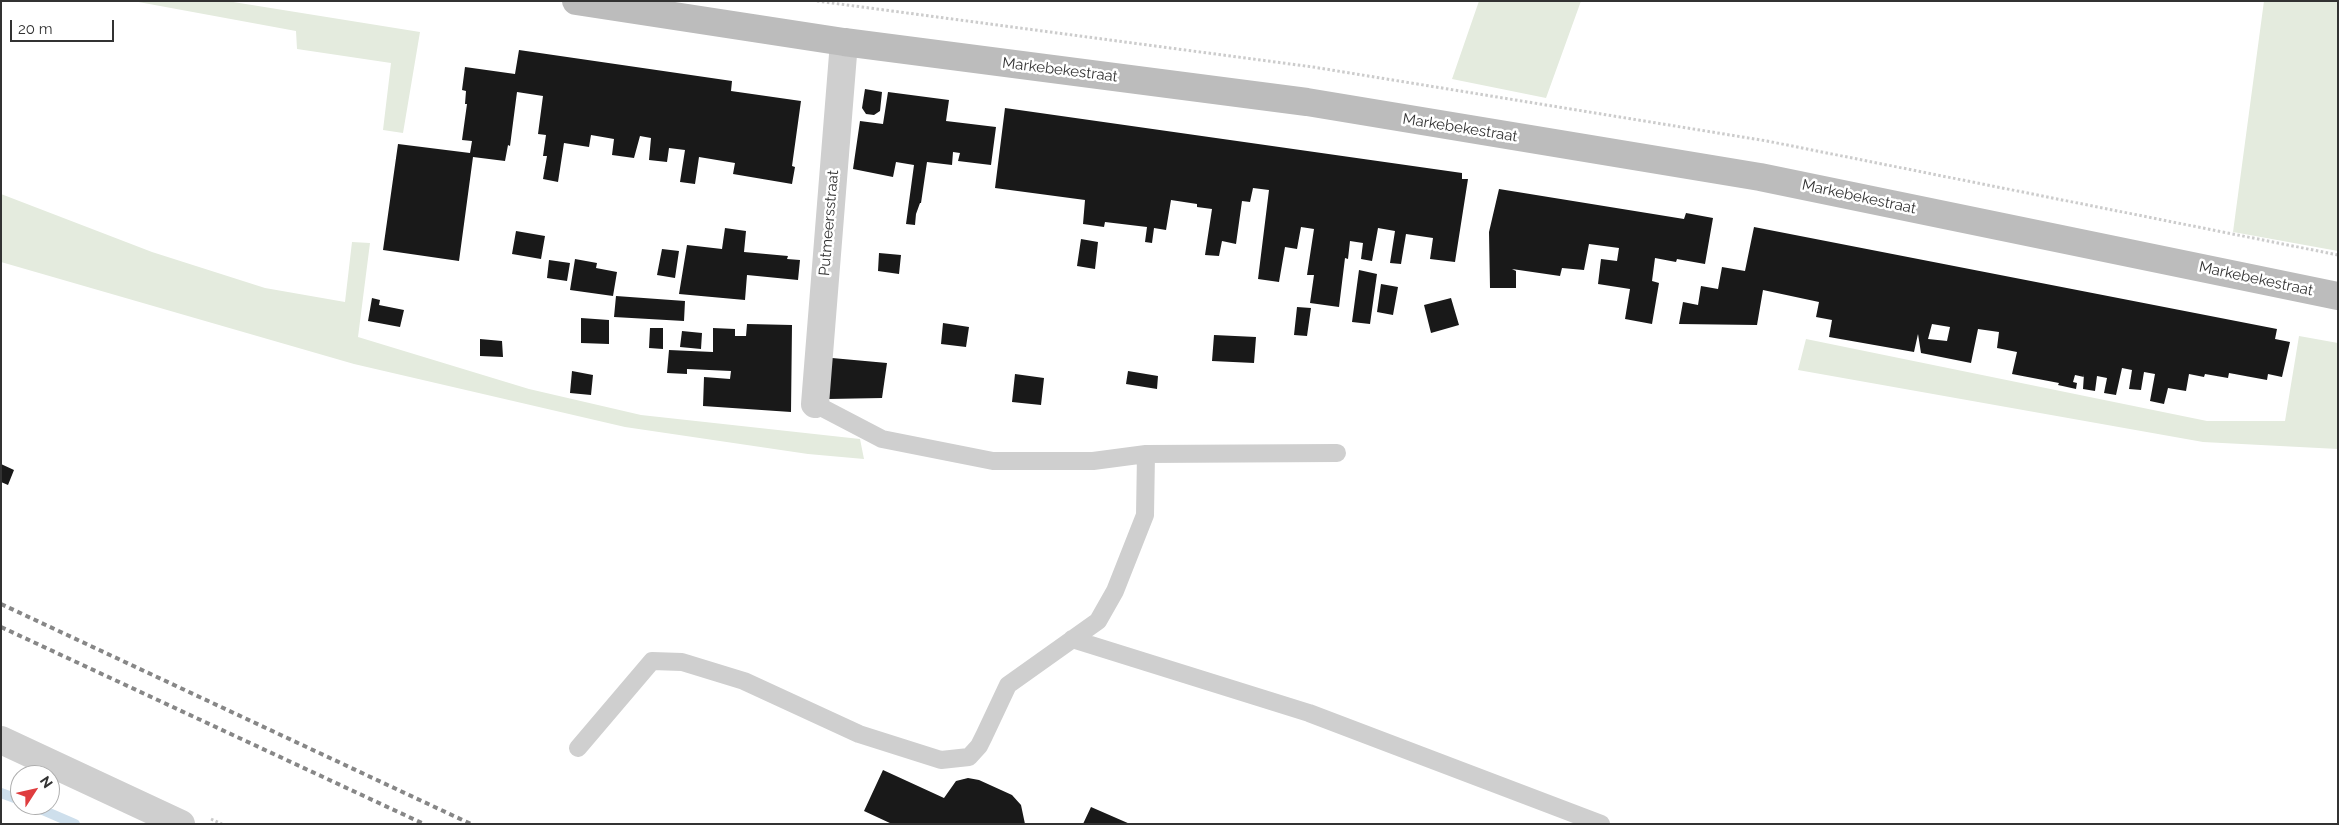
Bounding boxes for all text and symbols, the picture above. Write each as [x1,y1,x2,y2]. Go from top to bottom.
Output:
scale bar [12,10,116,42]
text: 20 m [18,20,53,38]
street label: Markebekestraat [1001,54,1119,86]
street label: Markebekestraat [1401,110,1519,146]
street label: Putmeersstraat [815,169,843,277]
street label: Markebekestraat [1800,176,1918,218]
street label: Markebekestraat [2197,258,2315,300]
north arrow [10,765,60,815]
text: N [37,773,56,791]

